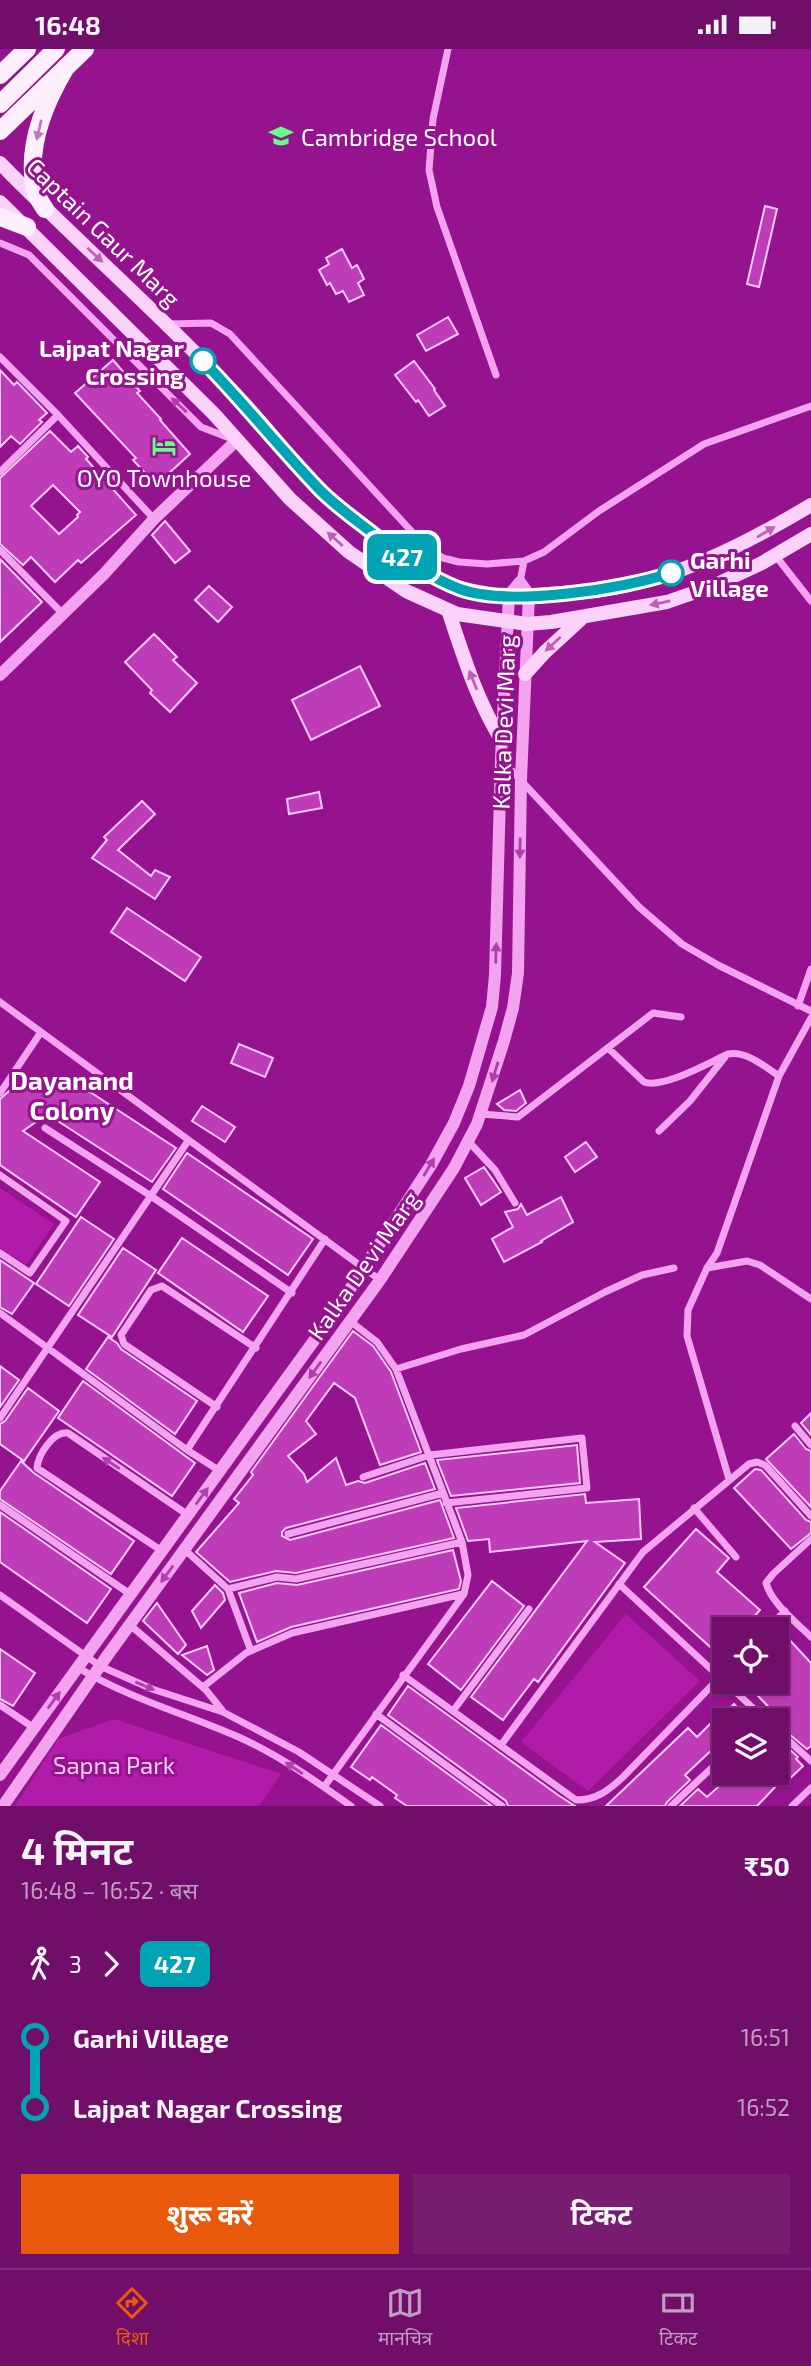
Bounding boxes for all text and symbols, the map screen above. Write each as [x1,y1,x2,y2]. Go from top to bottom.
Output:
text: 16:48 [35,9,101,40]
one-way arrow [33,119,44,141]
school or university icon: Cambridge School [267,122,295,150]
place label: Cambridge School [301,122,497,151]
street label: Captain Gaur Marg [21,151,187,313]
one-way arrow [86,247,104,263]
place label: Lajpat Nagar Crossing [39,333,185,390]
marker: Lajpat Nagar Crossing [190,348,216,374]
one-way arrow [171,398,188,414]
hotel icon: OYO Townhouse [150,432,178,460]
place label: OYO Townhouse [77,463,251,492]
one-way arrow [756,526,775,538]
one-way arrow [326,532,343,548]
line badge: 427 [362,534,442,580]
text: 427 [381,542,423,571]
place label: Garhi Village [690,545,769,602]
marker: Garhi Village [658,560,684,586]
one-way arrow [649,598,671,609]
street label: Kalka Devi Marg [485,634,521,810]
one-way arrow [545,636,562,652]
one-way arrow [467,669,478,690]
one-way arrow [514,837,526,859]
one-way arrow [490,942,502,964]
one-way arrow [489,1062,499,1083]
district label: Dayanand Colony [10,1064,134,1126]
one-way arrow [422,1158,435,1177]
street label: Kalka Devi Marg [301,1185,425,1345]
one-way arrow [308,1361,322,1379]
one-way arrow [102,1456,120,1470]
one-way arrow [195,1487,209,1505]
one-way arrow [160,1565,174,1584]
map controls [712,1617,789,1785]
button: locate [712,1617,789,1694]
one-way arrow [135,1681,156,1692]
one-way arrow [47,1691,61,1709]
button: layers [712,1708,789,1785]
park label: Sapna Park [53,1750,175,1779]
one-way arrow [284,1761,304,1774]
text: 4 मिनट [21,1827,133,1873]
text: ₹50 [744,1850,790,1881]
text: 16:48 – 16:52 · बस [21,1876,198,1904]
icon: walk [21,1945,59,1983]
icon: forward [92,1945,130,1983]
text: 427 [154,1949,196,1978]
text: 3 [69,1950,82,1978]
text: Garhi Village [73,2022,229,2053]
text: 16:51 [741,2023,790,2051]
text: Lajpat Nagar Crossing [73,2092,342,2123]
text: 16:52 [737,2093,790,2121]
button: शुरू करें [21,2174,399,2254]
button: टिकट [413,2174,790,2254]
tab: दिशा [113,2284,151,2353]
tab: मानचित्र [378,2284,432,2353]
tab: टिकट [659,2284,698,2353]

